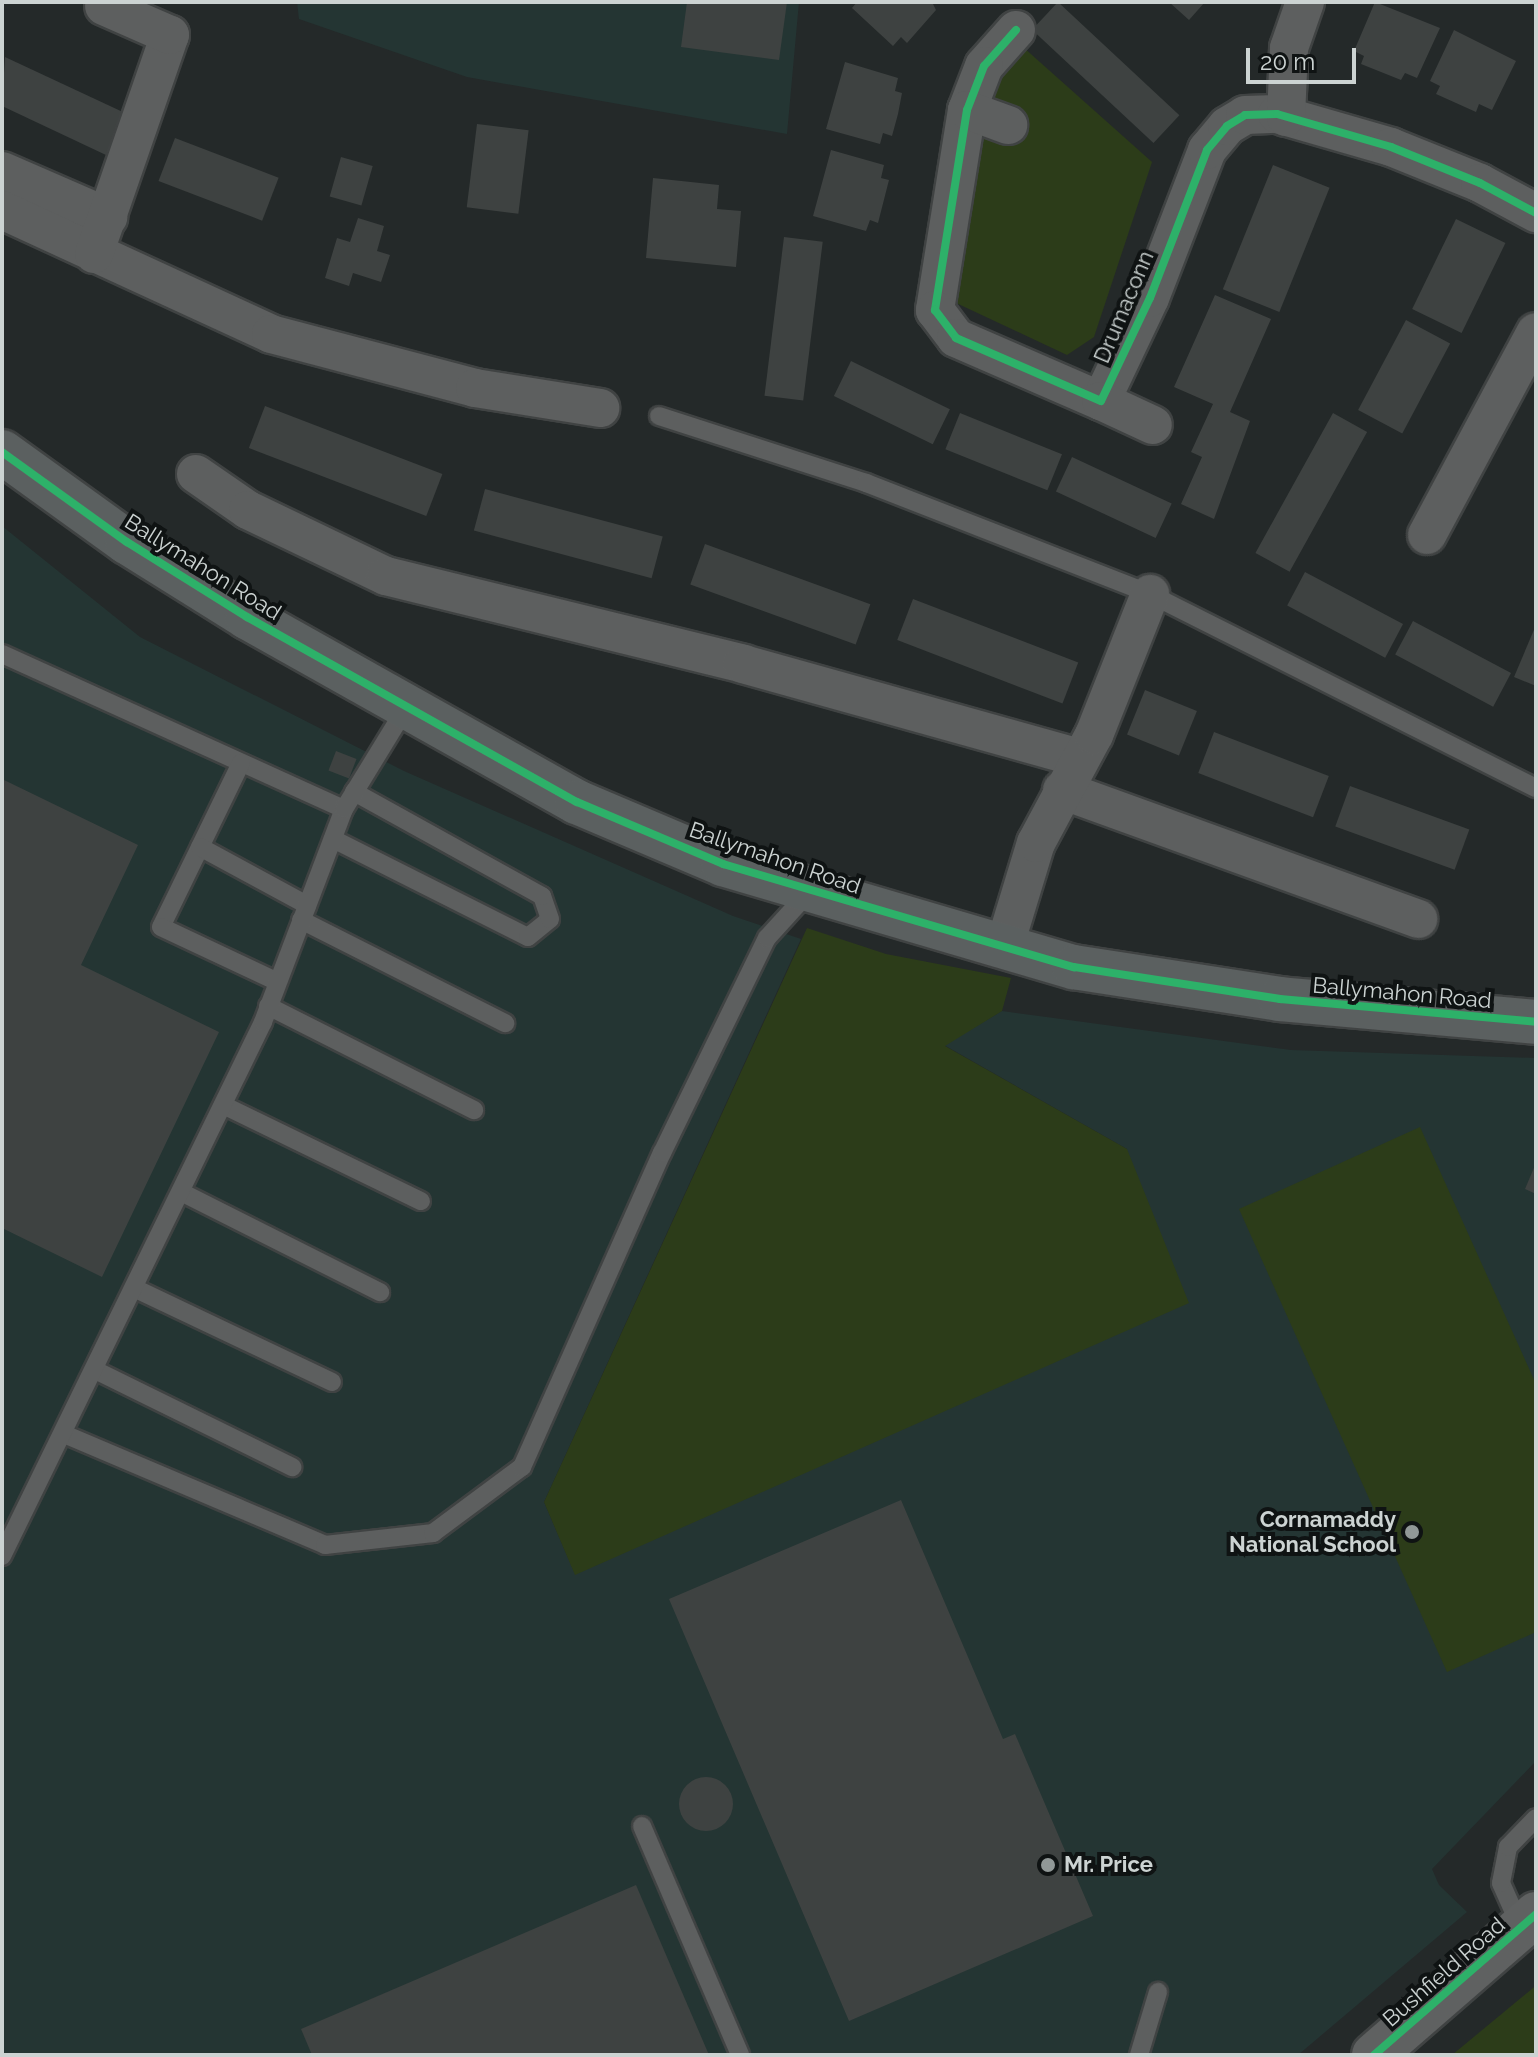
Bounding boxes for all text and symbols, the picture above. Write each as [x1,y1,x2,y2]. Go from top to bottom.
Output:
scale bar [1250,32,1360,82]
text: 20 m [1260,47,1315,76]
street label: Drumaconn [1089,247,1159,367]
street label: Ballymahon Road [120,508,286,626]
street label: Ballymahon Road [686,816,864,900]
street label: Ballymahon Road [1311,972,1493,1014]
place label: Cornamaddy National School [1228,1506,1396,1558]
marker: Cornamaddy National School [1403,1523,1421,1541]
place label: Mr. Price [1064,1852,1153,1878]
marker: Mr. Price [1039,1856,1057,1874]
street label: Bushfield Road [1378,1912,1510,2032]

